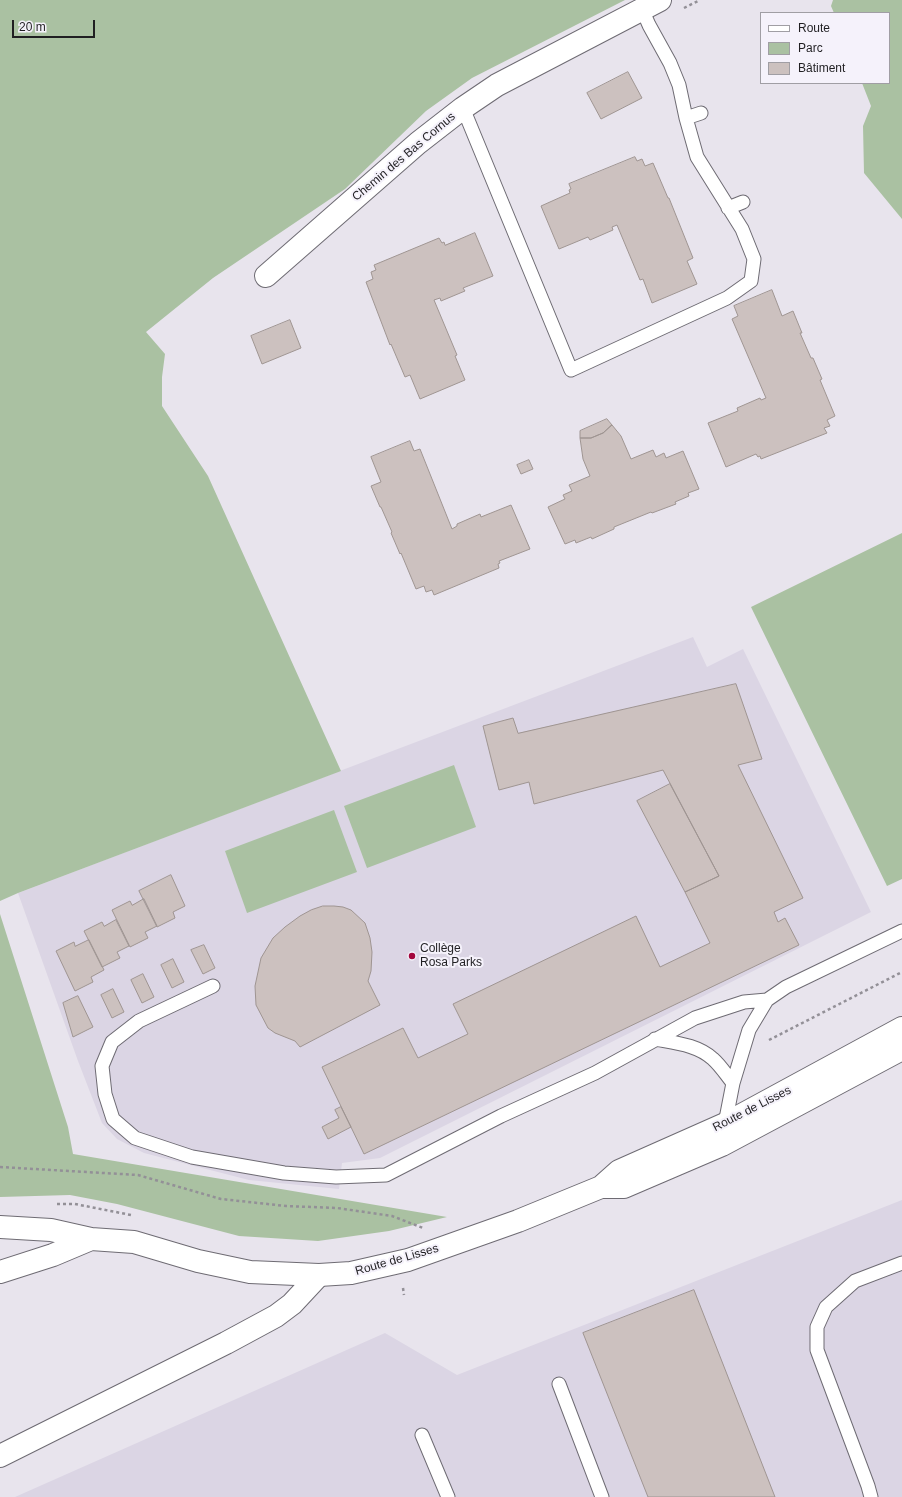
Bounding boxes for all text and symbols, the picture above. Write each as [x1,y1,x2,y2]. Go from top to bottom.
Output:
scale bar [14,12,97,38]
legend [760,12,890,84]
text: 20 m [19,20,46,34]
text: Route [798,21,830,35]
text: Parc [798,41,823,55]
text: Bâtiment [798,61,845,75]
street label: Chemin des Bas Cornus [350,110,458,204]
place label: Collège Rosa Parks [420,942,482,970]
marker: Collège Rosa Parks [407,951,417,961]
street label: Route de Lisses [710,1083,794,1135]
street label: Route de Lisses [354,1241,440,1279]

